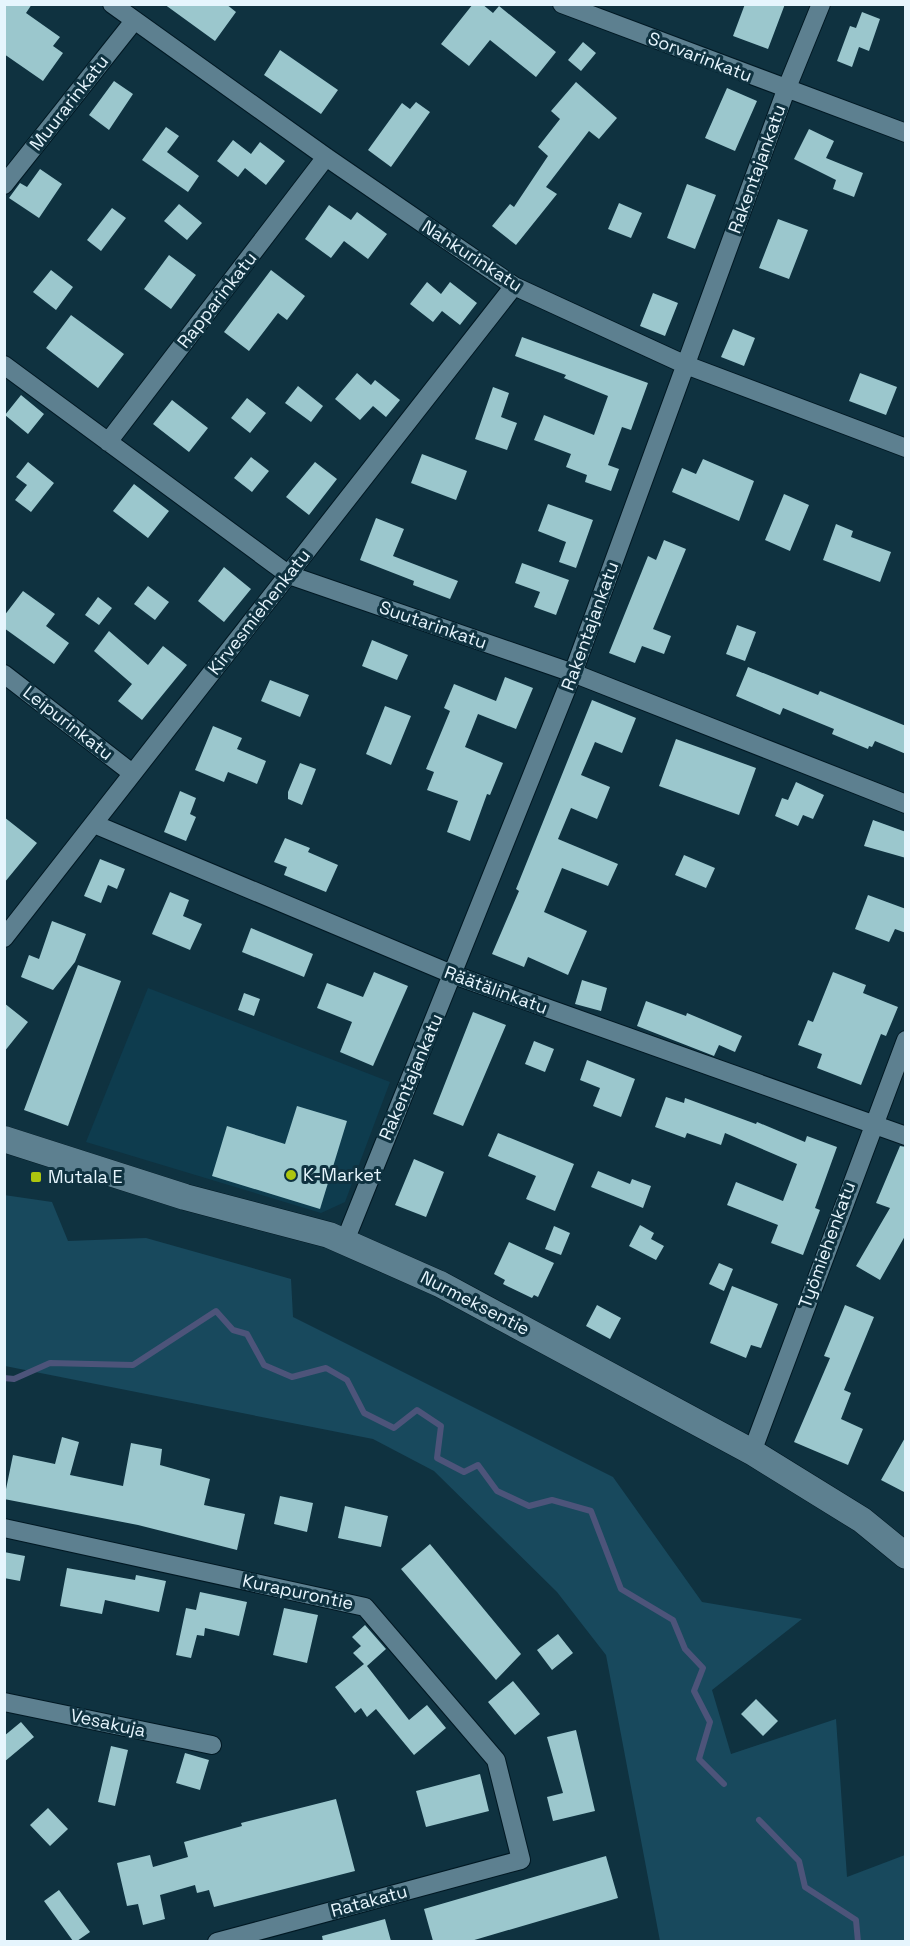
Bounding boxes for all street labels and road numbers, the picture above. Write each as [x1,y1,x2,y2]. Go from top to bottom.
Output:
street label: Sorvarinkatu [645,26,755,87]
street label: Muurarinkatu [24,50,113,155]
street label: Rakentajankatu [723,101,790,236]
street label: Nahkurinkatu [418,215,527,296]
street label: Rapparinkatu [172,247,261,352]
street label: Kirvesmiehenkatu [202,544,315,679]
street label: Rakentajankatu [556,558,623,693]
street label: Suutarinkatu [376,595,490,654]
street label: Leipurinkatu [19,680,118,765]
street label: Räätälinkatu [441,960,551,1019]
street label: Rakentajankatu [374,1010,448,1144]
street label: Työmiehenkatu [793,1178,860,1311]
street label: Nurmeksentie [417,1265,534,1340]
street label: Kurapurontie [240,1569,356,1615]
street label: Vesakuja [68,1703,148,1742]
street label: Ratakatu [328,1879,410,1922]

